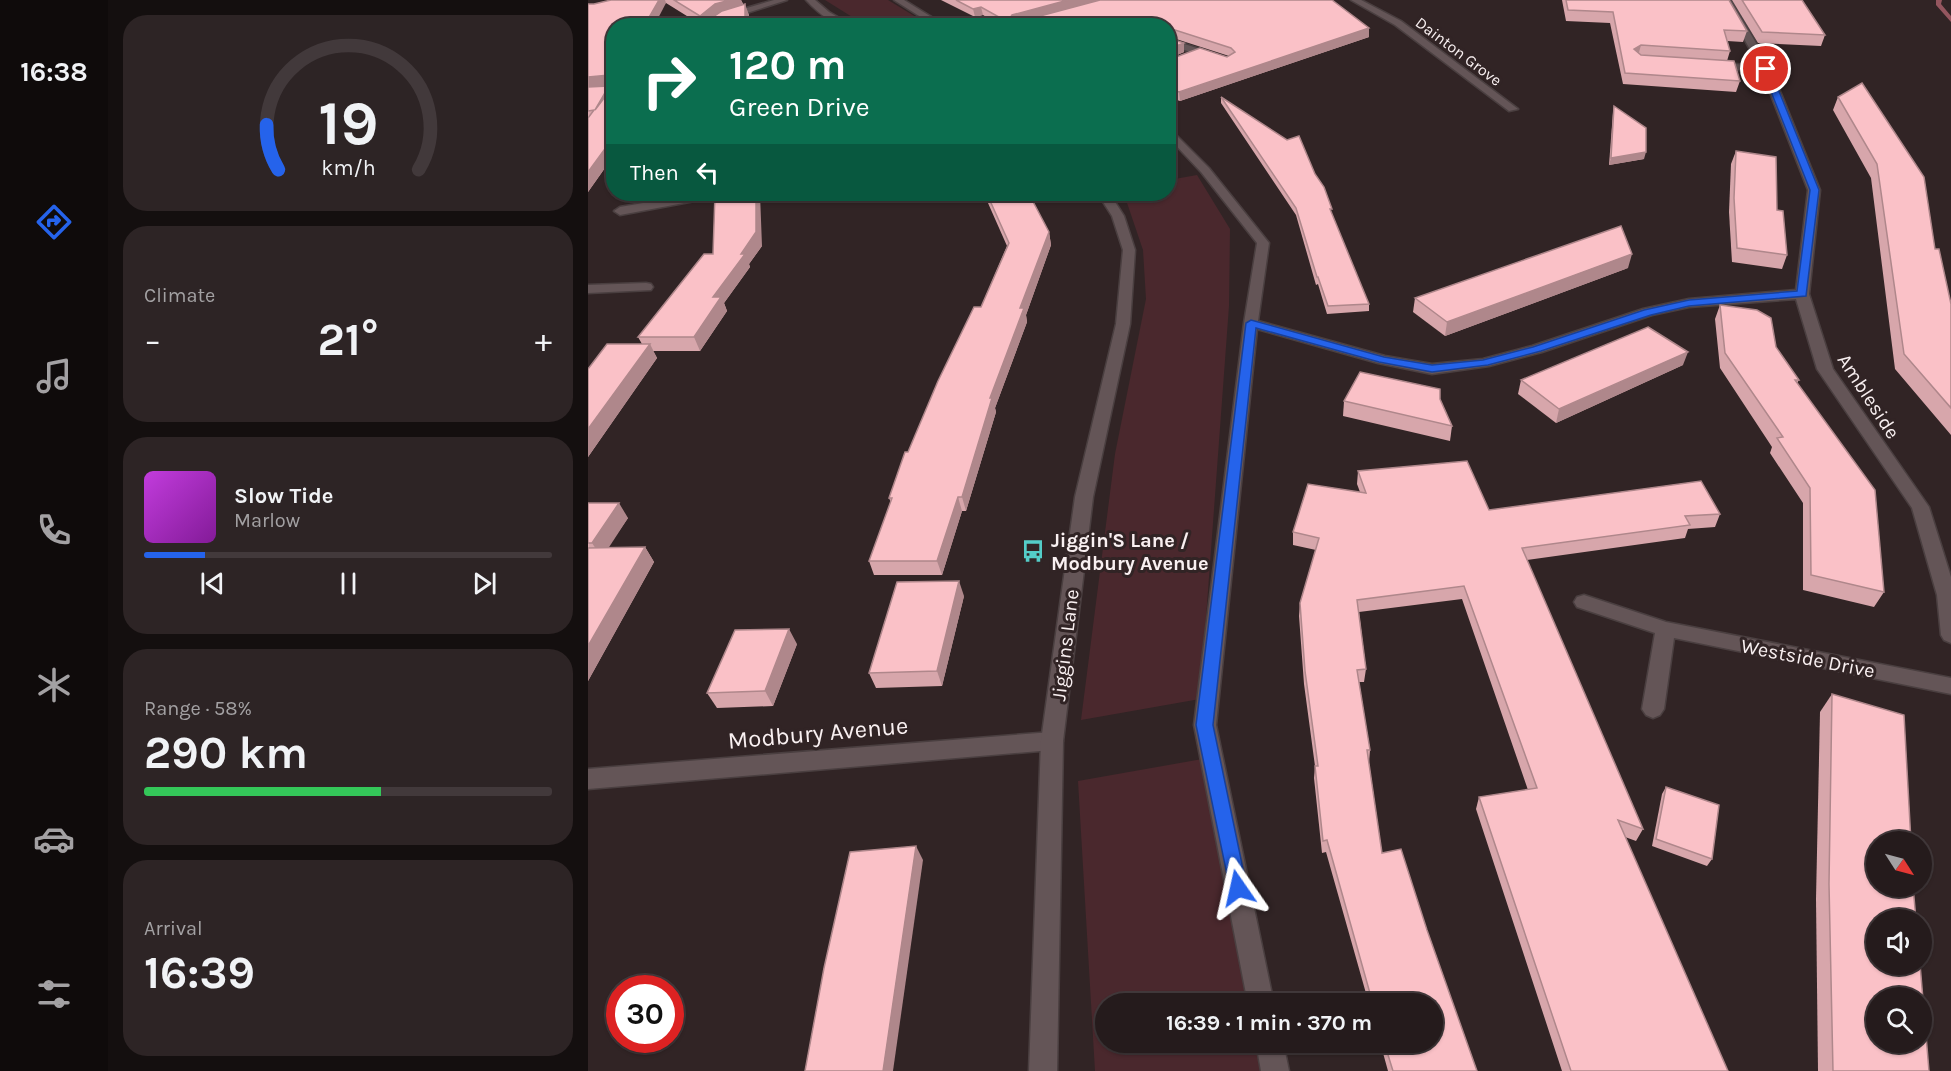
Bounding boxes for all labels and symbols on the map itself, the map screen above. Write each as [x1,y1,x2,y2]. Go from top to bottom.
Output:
street label: Dainton Grove [1412,13,1506,90]
pin [1740,43,1791,94]
street label: Ambleside [1833,350,1905,443]
place label: Jiggin'S Lane / Modbury Avenue [1051,529,1209,575]
bus stop icon: Jiggin'S Lane / Modbury Avenue [1020,538,1046,564]
street label: Jiggins Lane [1047,588,1084,702]
street label: Westside Drive [1739,634,1877,683]
street label: Modbury Avenue [727,711,909,755]
north arrow [1866,831,1932,897]
position arrow [1206,856,1270,920]
speed limit sign: 30 [606,975,684,1053]

